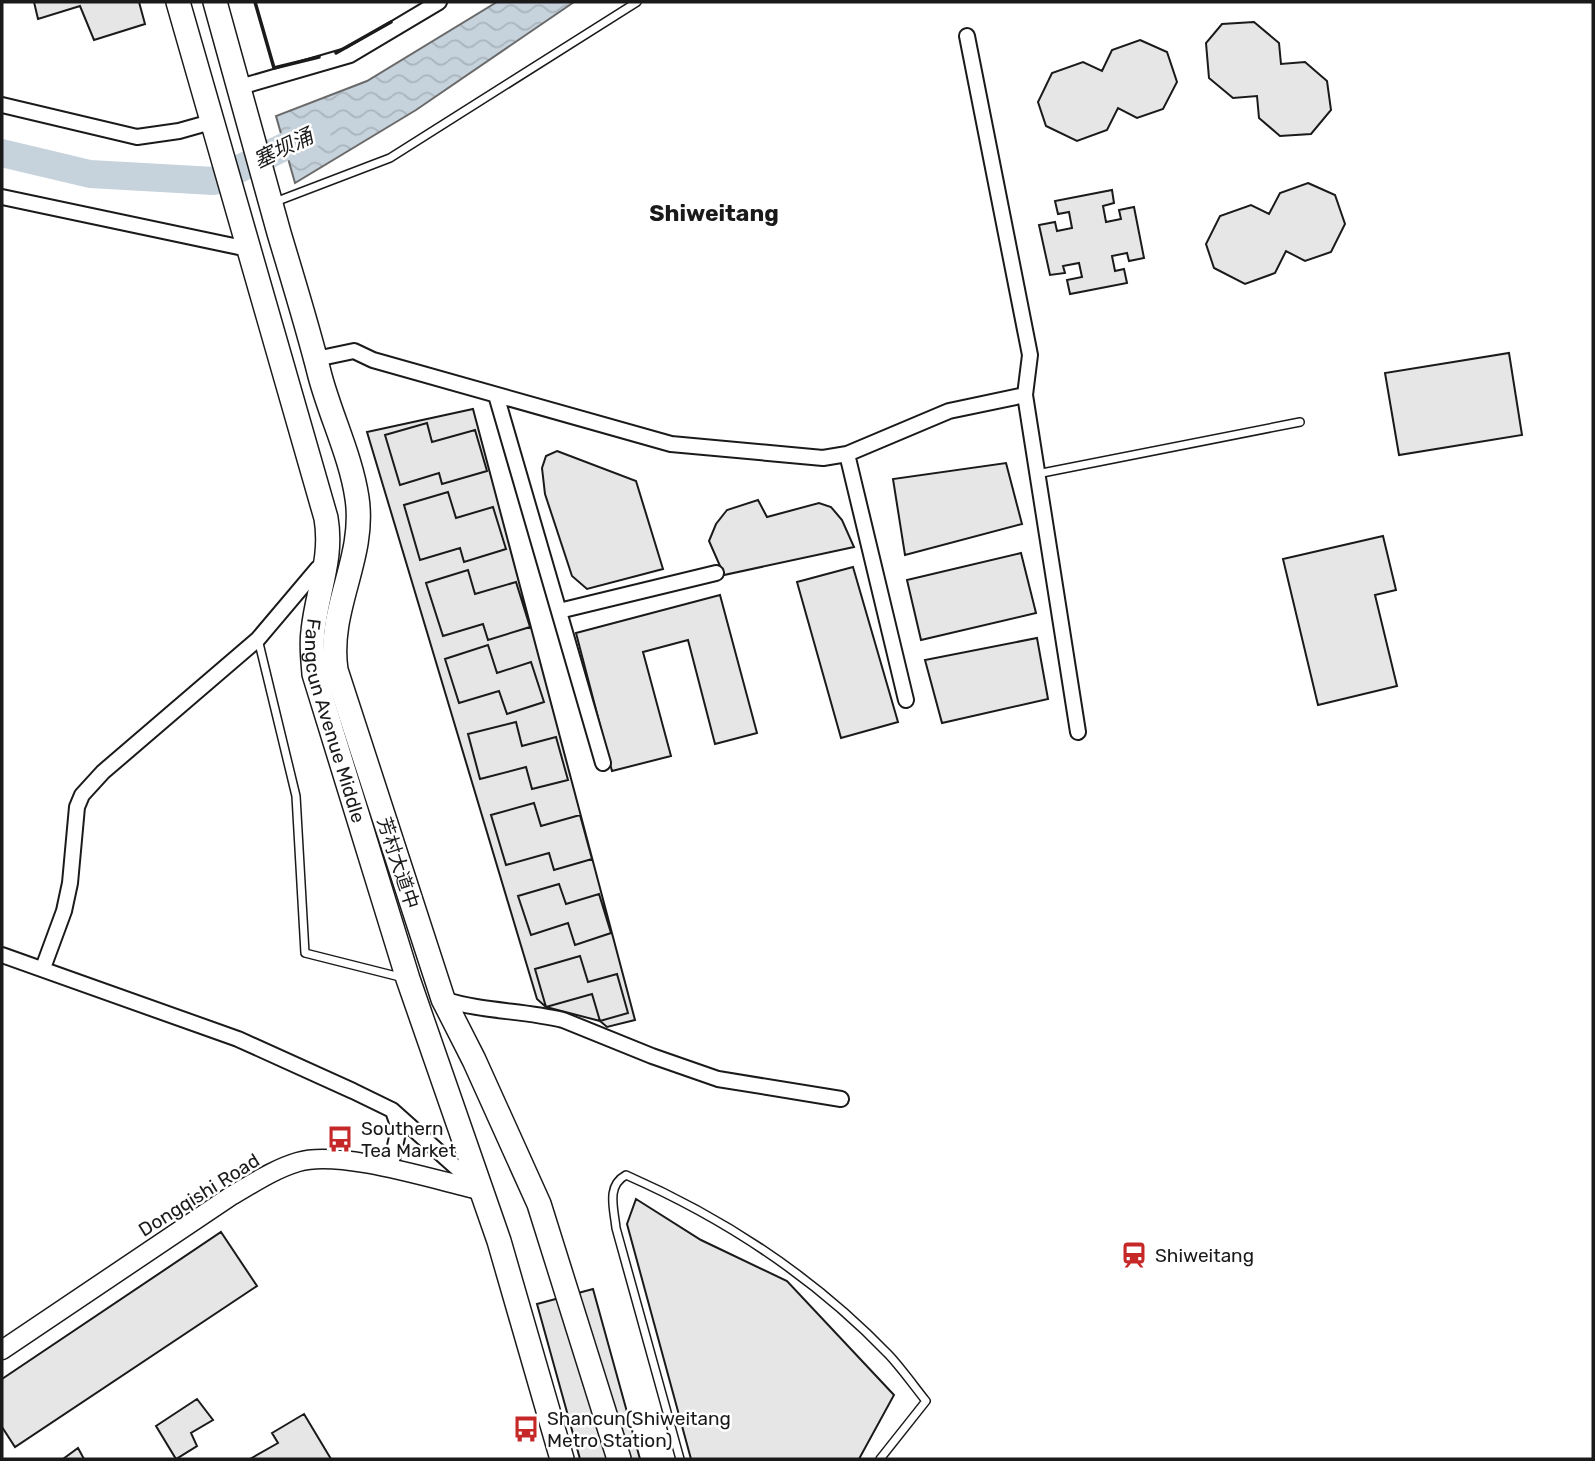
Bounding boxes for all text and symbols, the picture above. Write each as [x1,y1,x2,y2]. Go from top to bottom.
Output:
water label: 塞坝涌 [249,122,319,173]
district label: Shiweitang [649,199,779,227]
street label: Fangcun Avenue Middle [301,617,371,825]
street label: 芳村大道中 [372,814,424,912]
place label: Southern Tea Market [361,1117,457,1162]
bus stop icon: Southern Tea Market [325,1124,355,1154]
street label: Dongqishi Road [134,1149,264,1241]
station icon: Shiweitang [1119,1240,1149,1270]
place label: Shiweitang [1155,1244,1254,1267]
place label: Shancun(Shiweitang Metro Station) [547,1407,731,1452]
bus stop icon: Shancun(Shiweitang Metro Station) [511,1414,541,1444]

